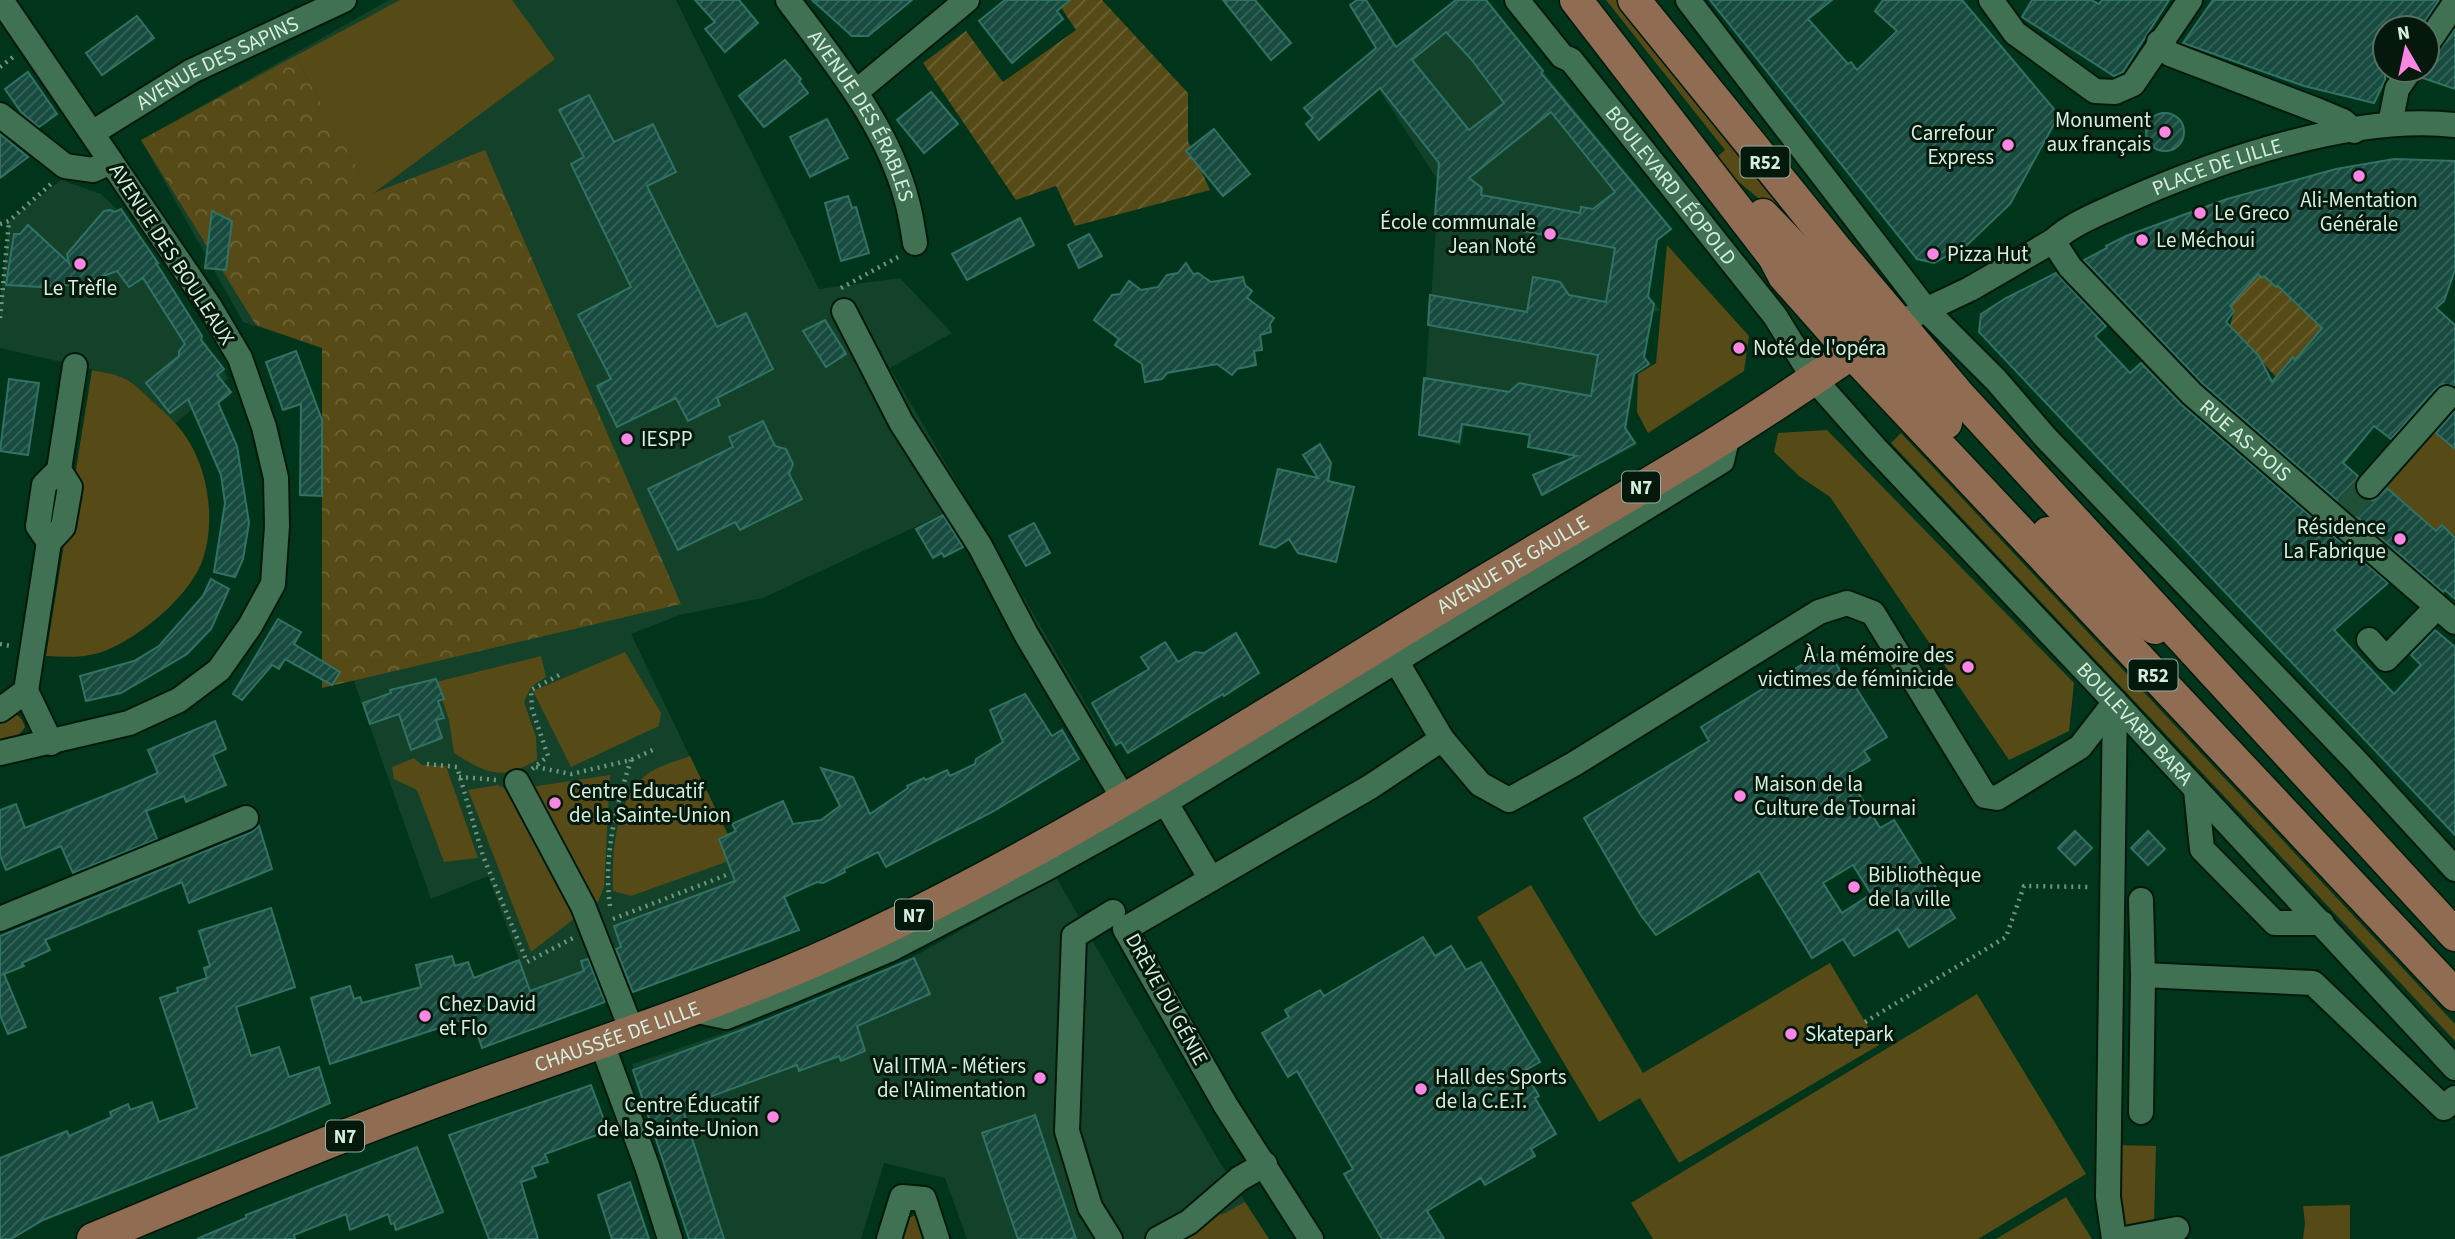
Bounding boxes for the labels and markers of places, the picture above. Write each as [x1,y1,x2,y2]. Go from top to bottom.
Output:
place label: Monument aux français [2047,105,2151,159]
place label: Carrefour Express [1911,118,1995,172]
marker: Monument aux français [2157,124,2173,140]
marker: Carrefour Express [2000,137,2016,153]
marker: Ali-Mentation Générale [2351,168,2367,184]
place label: Ali-Mentation Générale [2300,185,2418,239]
place label: Le Greco [2214,198,2290,228]
marker: Le Greco [2192,205,2208,221]
place label: École communale Jean Noté [1380,207,1536,261]
place label: Le Méchoui [2156,225,2255,255]
marker: École communale Jean Noté [1542,226,1558,242]
marker: Le Méchoui [2134,232,2150,248]
place label: Pizza Hut [1947,239,2028,269]
marker: Pizza Hut [1925,246,1941,262]
marker: Le Trèfle [72,256,88,272]
place label: Le Trèfle [43,273,117,303]
place label: Noté de l'opéra [1753,333,1886,363]
marker: Noté de l'opéra [1731,340,1747,356]
place label: IESPP [641,424,693,454]
marker: IESPP [619,431,635,447]
place label: Résidence La Fabrique [2283,512,2386,566]
marker: Résidence La Fabrique [2392,531,2408,547]
place label: À la mémoire des victimes de féminicide [1758,640,1954,694]
marker: À la mémoire des victimes de féminicide [1960,659,1976,675]
place label: Maison de la Culture de Tournai [1754,769,1916,823]
place label: Centre Educatif de la Sainte-Union [569,776,731,830]
marker: Maison de la Culture de Tournai [1732,788,1748,804]
marker: Centre Educatif de la Sainte-Union [547,795,563,811]
place label: Bibliothèque de la ville [1868,860,1981,914]
marker: Bibliothèque de la ville [1846,879,1862,895]
place label: Chez David et Flo [439,989,536,1043]
marker: Chez David et Flo [417,1008,433,1024]
place label: Skatepark [1805,1019,1894,1049]
marker: Skatepark [1783,1026,1799,1042]
place label: Val ITMA - Métiers de l'Alimentation [873,1051,1026,1105]
place label: Hall des Sports de la C.E.T. [1435,1062,1567,1116]
marker: Val ITMA - Métiers de l'Alimentation [1032,1070,1048,1086]
marker: Hall des Sports de la C.E.T. [1413,1081,1429,1097]
place label: Centre Éducatif de la Sainte-Union [597,1090,760,1144]
marker: Centre Éducatif de la Sainte-Union [765,1109,781,1125]

